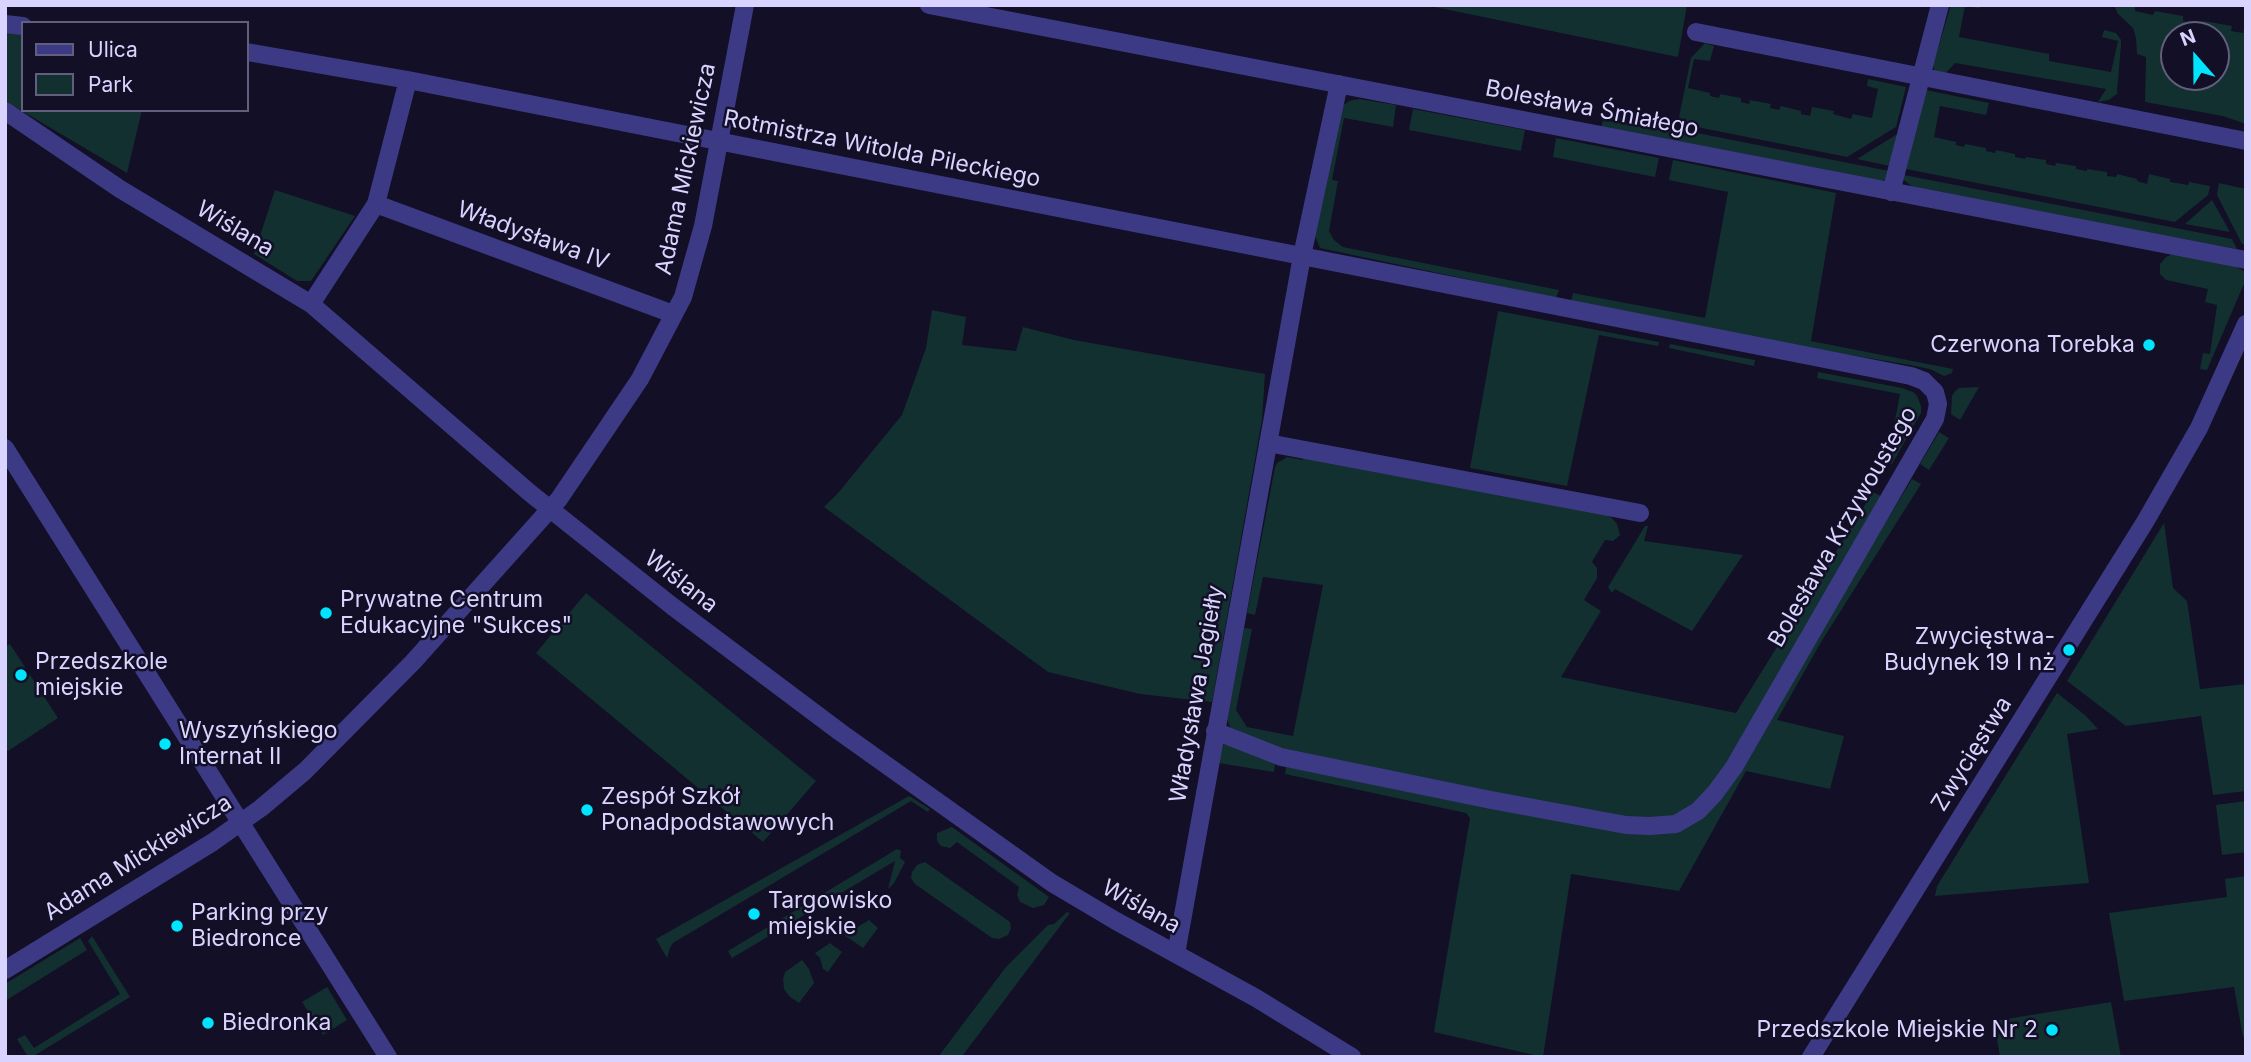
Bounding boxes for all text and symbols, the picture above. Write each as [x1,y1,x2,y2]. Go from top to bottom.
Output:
legend [21,21,248,112]
north arrow [2160,21,2230,91]
text: N [2177,24,2199,51]
text: Ulica [88,37,138,62]
street label: Adama Mickiewicza [650,61,722,277]
text: Park [88,72,133,97]
street label: Bolesława Śmiałego [1483,75,1701,143]
street label: Rotmistrza Witolda Pileckiego [721,105,1043,193]
street label: Wiślana [191,195,279,263]
street label: Władysława IV [454,196,612,276]
place label: Czerwona Torebka [1930,331,2135,359]
marker: Czerwona Torebka [2141,337,2157,353]
street label: Bolesława Krzywoustego [1763,402,1923,652]
street label: Wiślana [639,545,723,619]
street label: Władysława Jagiełły [1164,583,1230,805]
place label: Prywatne Centrum Edukacyjne "Sukces" [340,586,572,640]
marker: Prywatne Centrum Edukacyjne "Sukces" [318,605,334,621]
place label: Zwycięstwa- Budynek 19 I nż [1884,623,2055,677]
marker: Zwycięstwa- Budynek 19 I nż [2061,642,2077,658]
place label: Przedszkole miejskie [35,648,168,702]
marker: Przedszkole miejskie [13,667,29,683]
street label: Zwycięstwa [1926,692,2018,816]
place label: Wyszyńskiego Internat II [179,717,338,771]
marker: Wyszyńskiego Internat II [157,736,173,752]
place label: Zespół Szkół Ponadpodstawowych [601,783,834,837]
street label: Adama Mickiewicza [39,789,237,927]
marker: Zespół Szkół Ponadpodstawowych [579,802,595,818]
street label: Wiślana [1097,874,1185,940]
place label: Targowisko miejskie [768,887,892,941]
place label: Parking przy Biedronce [191,899,328,953]
marker: Targowisko miejskie [746,906,762,922]
marker: Parking przy Biedronce [169,918,185,934]
place label: Biedronka [222,1009,331,1037]
marker: Biedronka [200,1015,216,1031]
place label: Przedszkole Miejskie Nr 2 [1757,1016,2038,1044]
marker: Przedszkole Miejskie Nr 2 [2044,1022,2060,1038]

